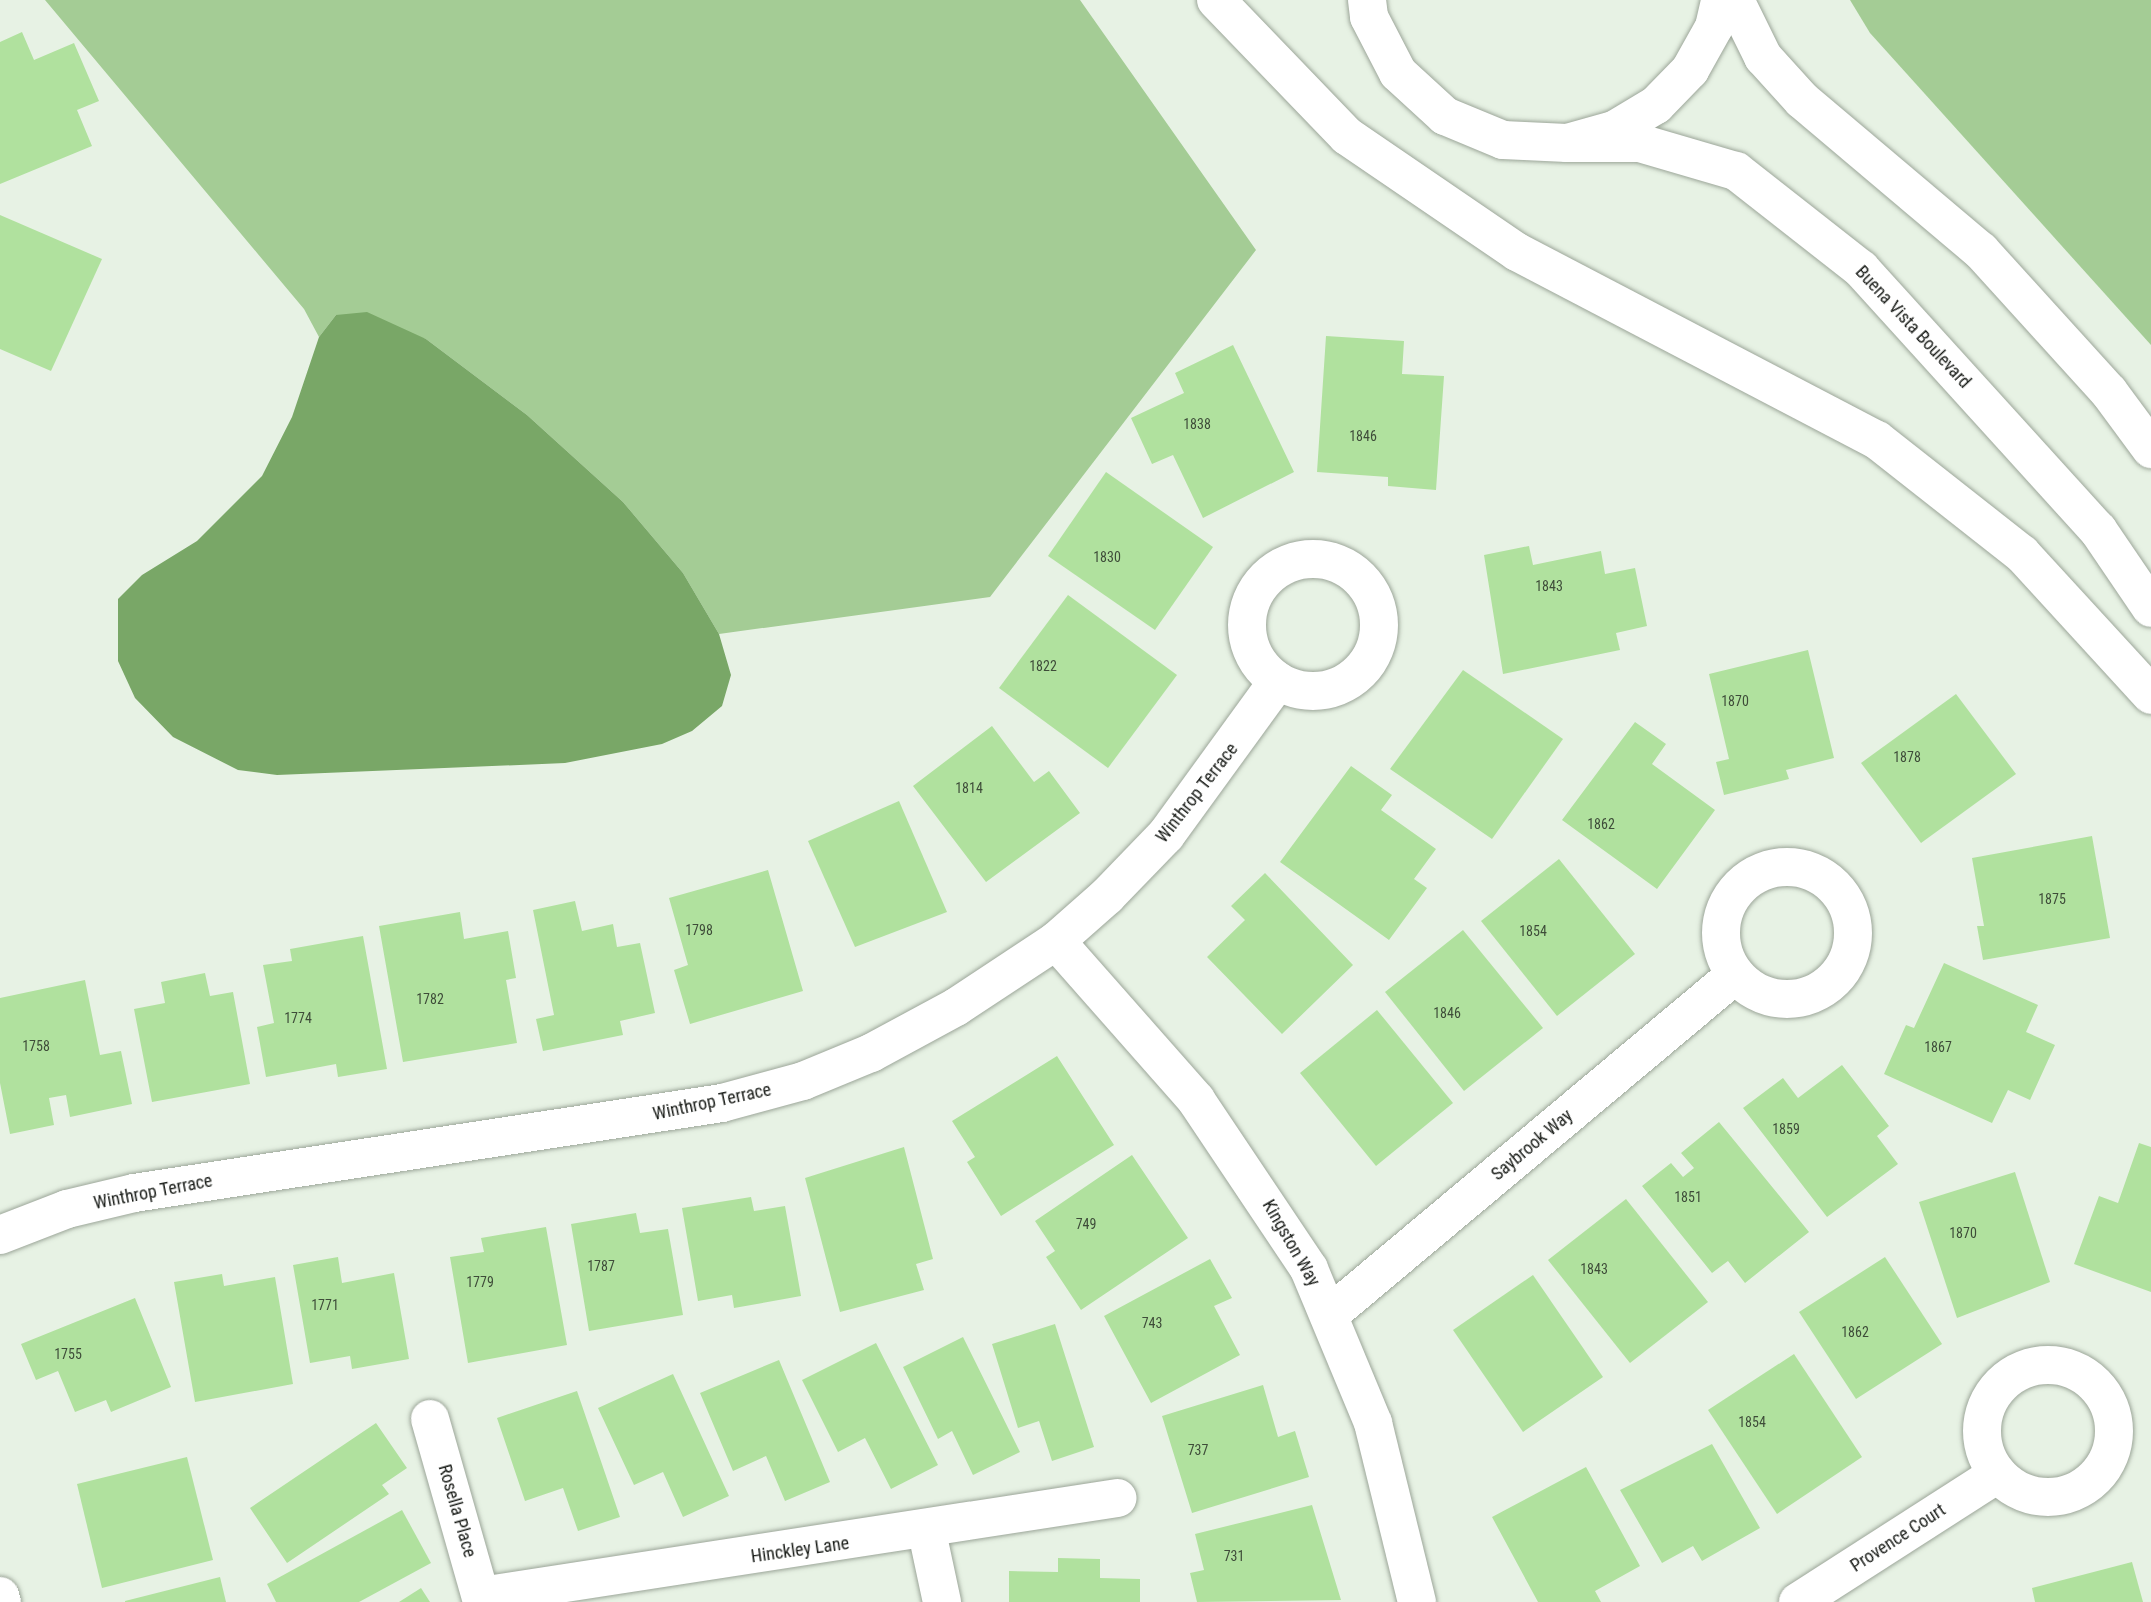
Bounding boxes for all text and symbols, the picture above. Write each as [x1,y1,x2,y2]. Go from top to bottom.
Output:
street label: Buena Vista Boulevard [1851,261,1975,393]
house number: 1838 [1183,416,1211,432]
house number: 1846 [1349,428,1377,444]
house number: 1830 [1093,549,1121,565]
house number: 1843 [1535,578,1563,594]
house number: 1822 [1029,658,1057,674]
house number: 1870 [1721,693,1749,709]
street label: Winthrop Terrace [1151,739,1243,847]
house number: 1878 [1893,749,1921,765]
house number: 1814 [955,780,983,796]
house number: 1862 [1587,816,1615,832]
house number: 1875 [2038,891,2066,907]
house number: 1798 [685,922,713,938]
house number: 1854 [1519,923,1547,939]
house number: 1782 [416,991,444,1007]
house number: 1846 [1433,1005,1461,1021]
house number: 1774 [284,1010,312,1026]
house number: 1758 [22,1038,50,1054]
house number: 1867 [1924,1039,1952,1055]
street label: Winthrop Terrace [651,1079,773,1125]
street label: Saybrook Way [1487,1105,1577,1185]
house number: 1859 [1772,1121,1800,1137]
street label: Winthrop Terrace [92,1170,214,1214]
house number: 1851 [1674,1189,1702,1205]
street label: Kingston Way [1258,1196,1324,1290]
house number: 749 [1076,1216,1096,1232]
house number: 1870 [1949,1225,1977,1241]
house number: 1787 [587,1258,615,1274]
house number: 1843 [1580,1261,1608,1277]
house number: 1779 [466,1274,494,1290]
house number: 1771 [311,1297,339,1313]
house number: 743 [1142,1315,1162,1331]
house number: 1862 [1841,1324,1869,1340]
house number: 1755 [54,1346,82,1362]
house number: 1854 [1738,1414,1766,1430]
house number: 737 [1188,1442,1208,1458]
street label: Rosella Place [433,1462,481,1560]
street label: Provence Court [1846,1499,1950,1577]
street label: Hinckley Lane [750,1532,850,1568]
house number: 731 [1224,1548,1244,1564]

